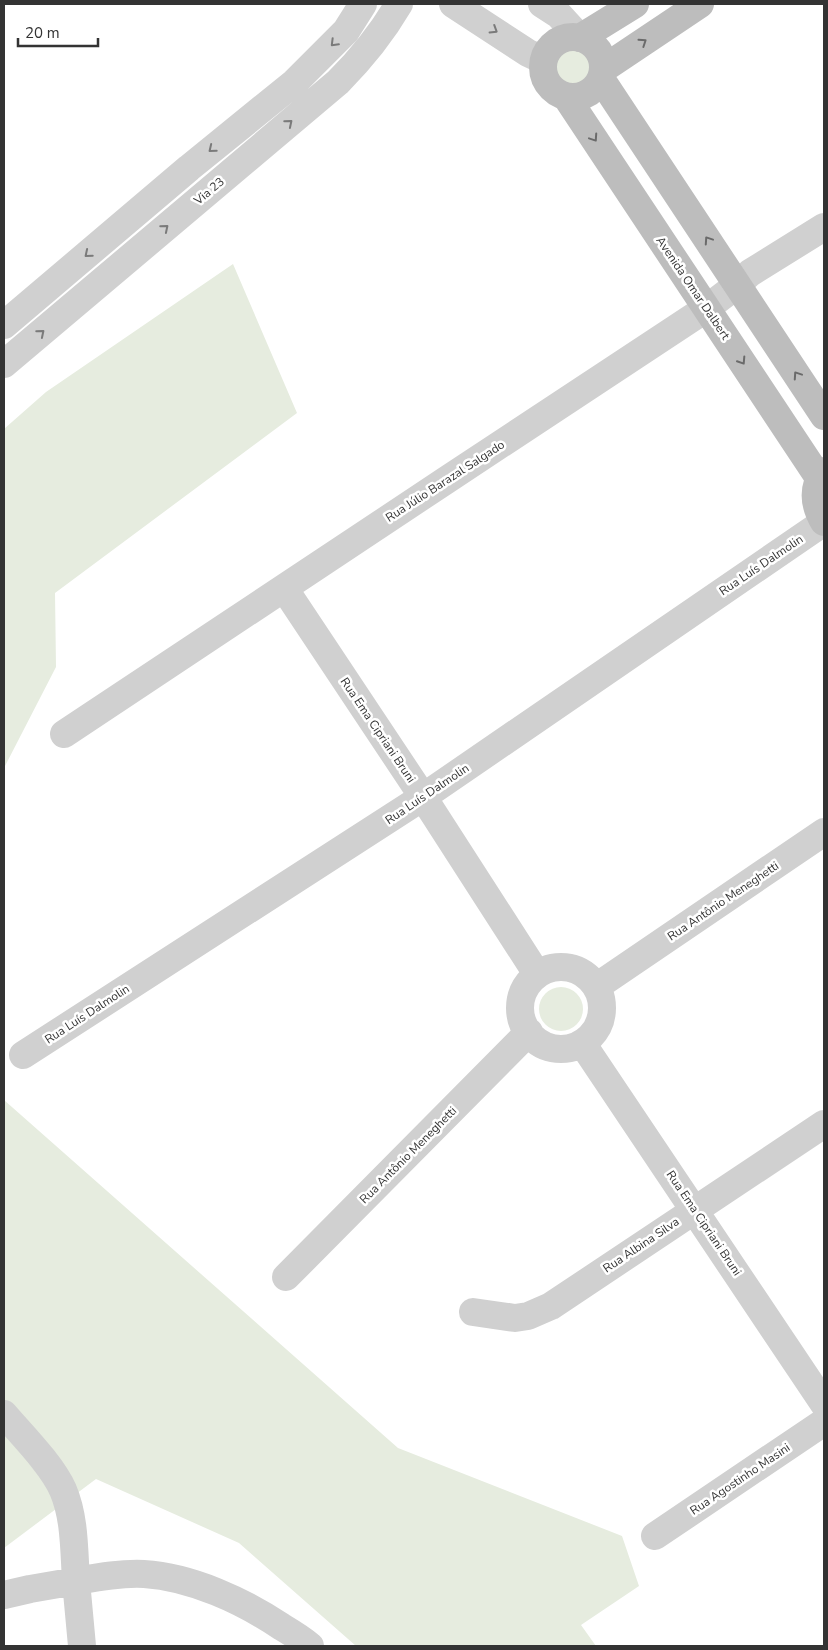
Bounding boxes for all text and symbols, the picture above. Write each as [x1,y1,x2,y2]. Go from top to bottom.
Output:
scale bar [18,15,98,47]
text: 20 m [25,23,60,43]
one-way arrow [488,24,498,33]
one-way arrow [331,37,340,46]
one-way arrow [638,39,647,48]
one-way arrow [283,120,292,129]
one-way arrow [588,132,597,142]
one-way arrow [209,144,218,152]
street label: Via 23 [190,174,228,209]
one-way arrow [159,225,168,234]
street label: Avenida Omar Dalbert [652,233,734,343]
one-way arrow [704,236,714,245]
one-way arrow [84,248,93,257]
one-way arrow [35,330,44,339]
one-way arrow [736,355,745,365]
one-way arrow [794,371,804,380]
street label: Rua Júlio Barazal Salgado [382,436,508,526]
street label: Rua Luís Dalmolin [716,531,806,599]
street label: Rua Ema Cipriani Bruni [337,674,419,786]
street label: Rua Luís Dalmolin [382,760,472,828]
street label: Rua Antônio Meneghetti [664,858,782,944]
street label: Rua Luís Dalmolin [42,981,132,1047]
street label: Rua Antônio Meneghetti [356,1103,460,1207]
street label: Rua Ema Cipriani Bruni [663,1167,745,1279]
street label: Rua Albina Silva [600,1214,682,1276]
street label: Rua Agostinho Masini [687,1440,793,1518]

